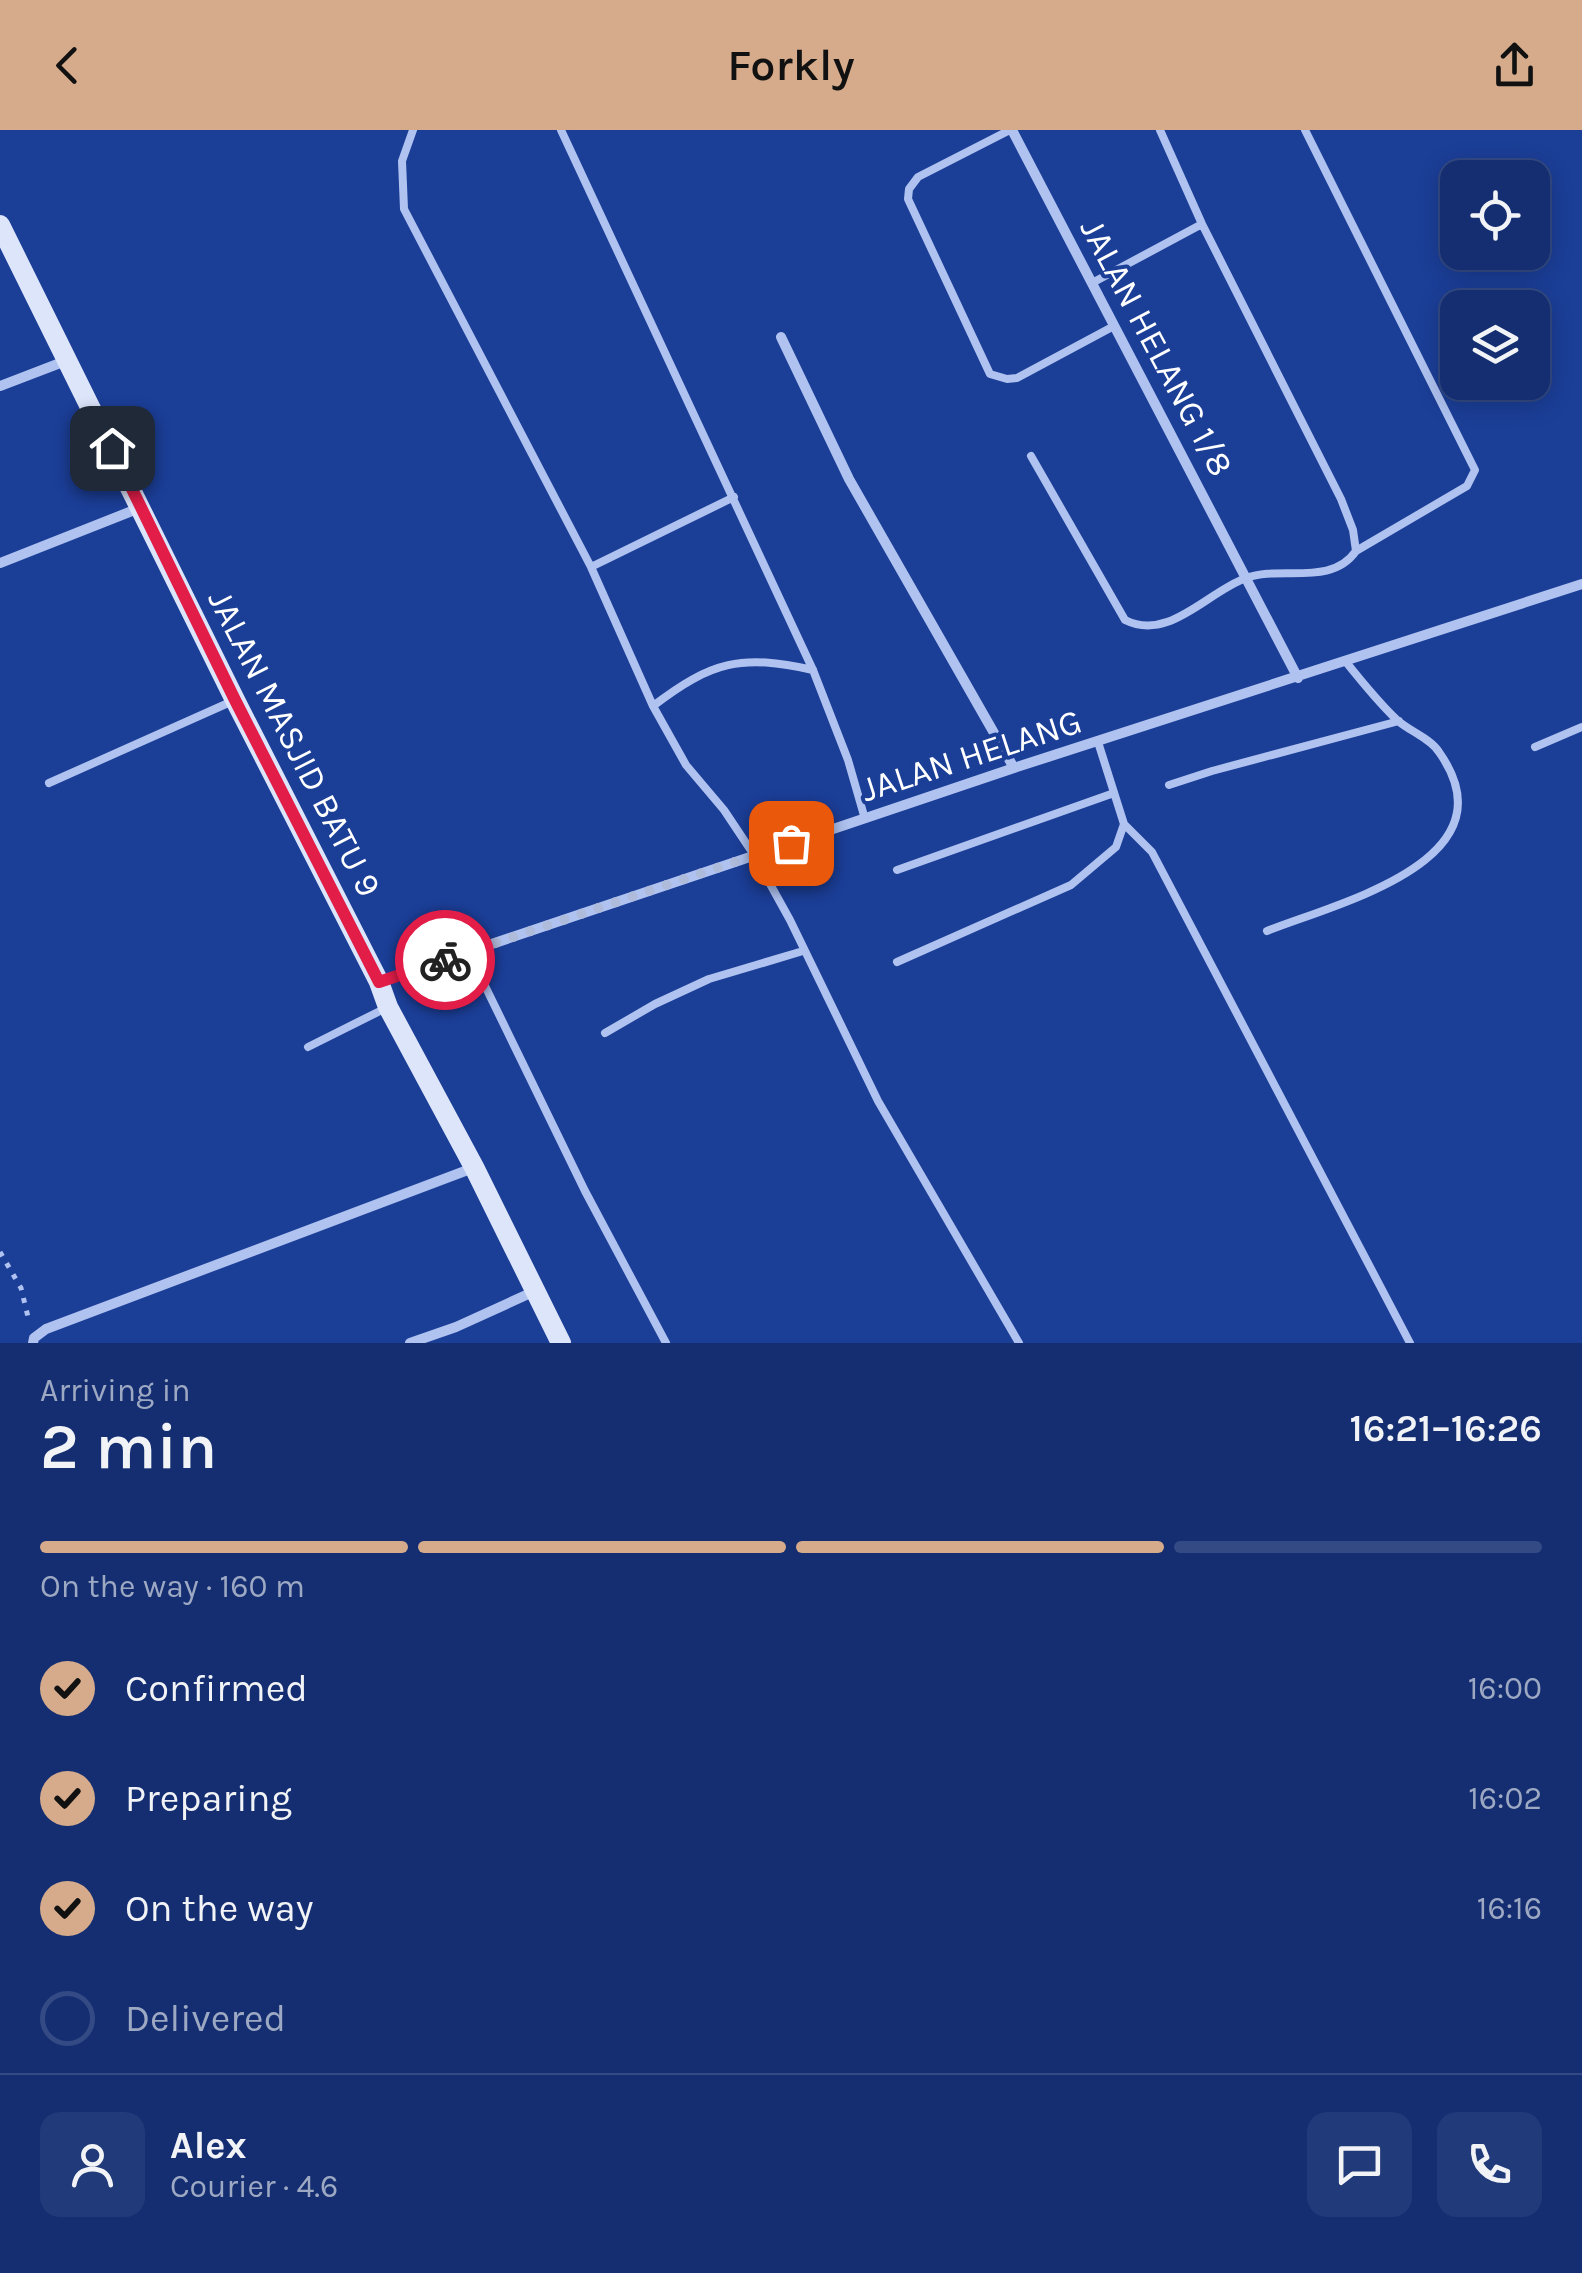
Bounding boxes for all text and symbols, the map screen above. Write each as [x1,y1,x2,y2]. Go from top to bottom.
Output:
icon: back [40,38,95,93]
icon: share [1487,38,1542,93]
text: Forkly [727,39,855,91]
map controls [1440,160,1550,400]
button: locate [1440,160,1550,270]
street label: JALAN HELANG 1/8 [1071,212,1242,483]
button: layers [1440,290,1550,400]
pin [70,406,155,491]
icon: home [85,421,140,476]
street label: JALAN MASJID BATU 9 [199,583,390,903]
street label: JALAN HELANG [856,701,1086,810]
pin [749,801,834,886]
icon: bag [764,816,819,871]
courier [395,910,495,1010]
icon: bike [418,933,473,988]
text: Arriving in [40,1372,191,1409]
text: 16:21–16:26 [1350,1406,1542,1451]
text: 2 min [40,1408,217,1484]
text: On the way · 160 m [40,1568,305,1605]
icon: check [40,1661,95,1716]
text: Confirmed [125,1666,308,1711]
text: 16:00 [1468,1670,1542,1707]
icon: check [40,1771,95,1826]
text: Preparing [125,1776,292,1821]
text: 16:02 [1468,1780,1542,1817]
icon: check [40,1881,95,1936]
text: On the way [125,1886,313,1931]
text: 16:16 [1477,1890,1542,1927]
text: Delivered [125,1996,286,2041]
button: person [40,2112,145,2217]
button: chat [1307,2112,1412,2217]
button: phone [1437,2112,1542,2217]
text: Alex [170,2123,247,2168]
text: Courier · 4.6 [170,2168,338,2205]

